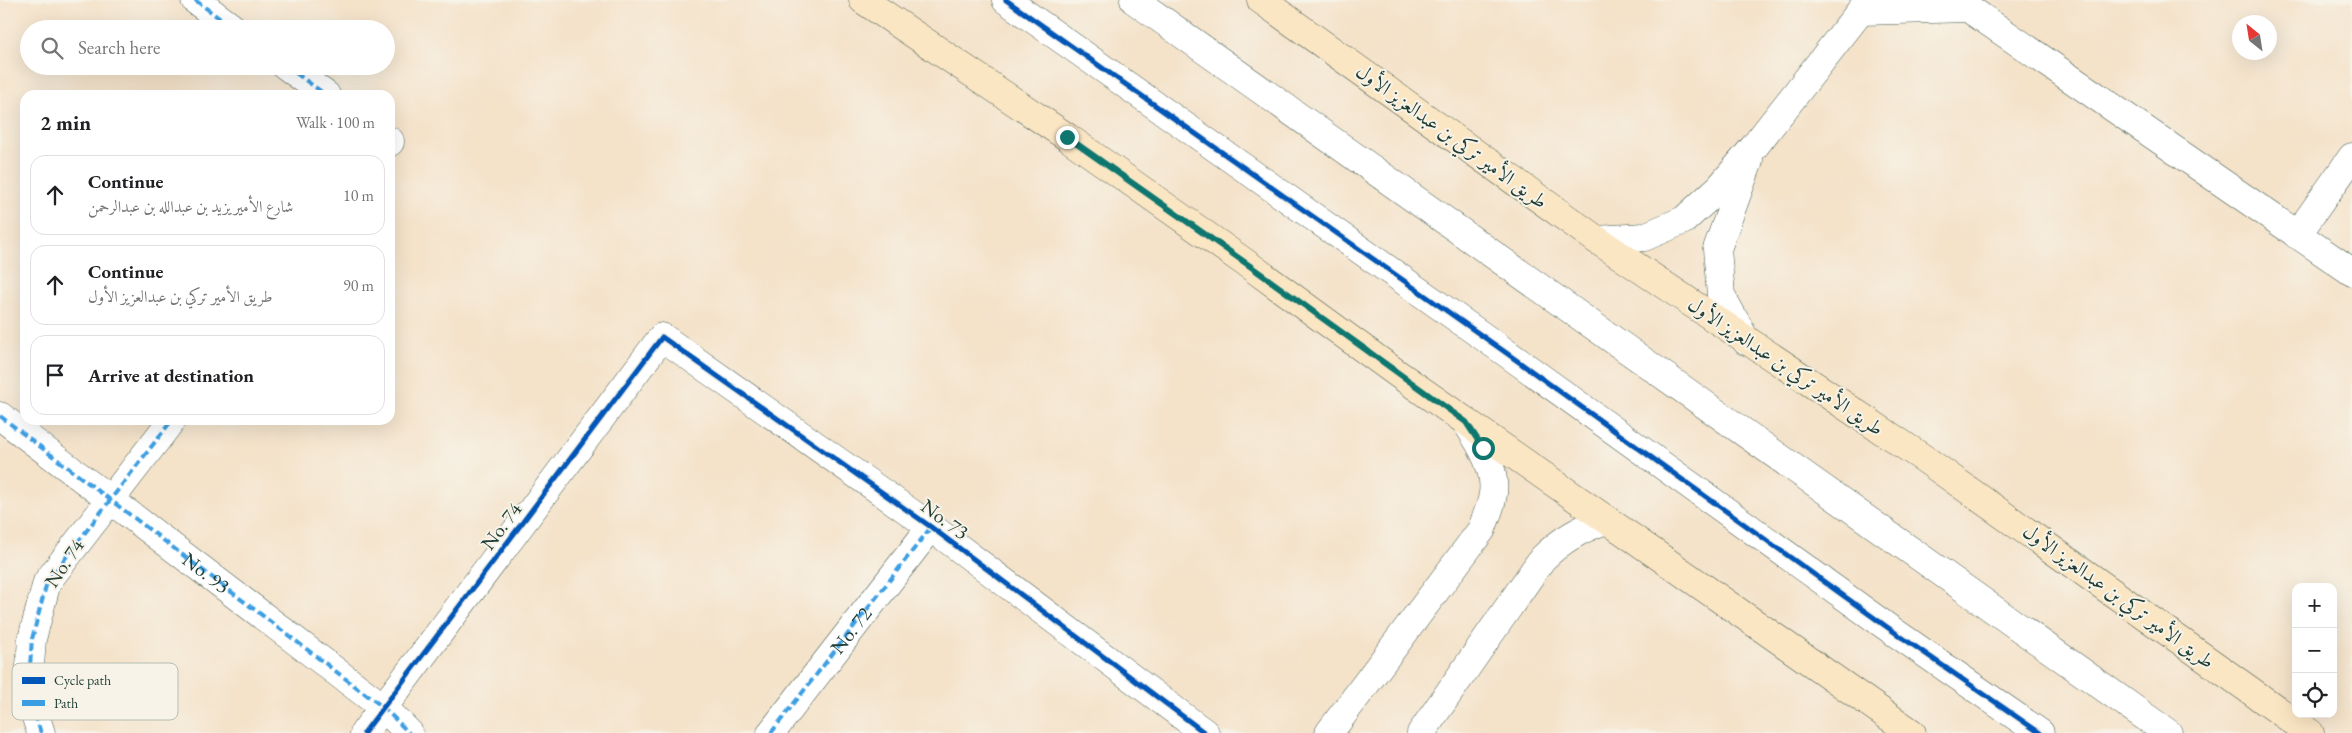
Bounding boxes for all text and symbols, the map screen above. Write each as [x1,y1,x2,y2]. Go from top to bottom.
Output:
north arrow [2232,15,2277,60]
search box [20,20,395,75]
icon: search [38,34,66,62]
text: Search here [78,35,160,60]
street label: طريق الأمير تركي بن عبدالعزيز الأول [1349,56,1554,217]
text: 2 min [40,109,91,136]
text: Walk · 100 m [296,112,375,133]
route end [1056,126,1079,149]
text: Continue [88,169,163,194]
icon: ahead [41,181,69,209]
text: 10 m [343,185,374,206]
text: شارع الأمير يزيد بن عبدالله بن عبدالرحمن [88,196,293,217]
text: Continue [88,259,163,284]
icon: ahead [41,271,69,299]
text: 90 m [343,275,374,296]
text: طريق الأمير تركي بن عبدالعزيز الأول [88,286,272,307]
street label: طريق الأمير تركي بن عبدالعزيز الأول [1681,289,1890,444]
icon: arrive [41,361,69,389]
text: Arrive at destination [88,363,254,388]
route start [1472,437,1495,460]
street label: No. 73 [916,493,974,545]
street label: No. 74 [475,497,528,555]
street label: طريق الأمير تركي بن عبدالعزيز الأول [2016,516,2221,677]
street label: No. 74 [38,533,90,592]
street label: No. 93 [177,546,235,599]
map controls [2292,583,2337,718]
button: + [2292,583,2337,628]
street label: No. 72 [824,601,878,659]
button: − [2292,628,2337,673]
legend [12,663,178,720]
text: Cycle path [54,671,111,689]
button: locate [2292,673,2337,718]
text: Path [54,694,78,712]

